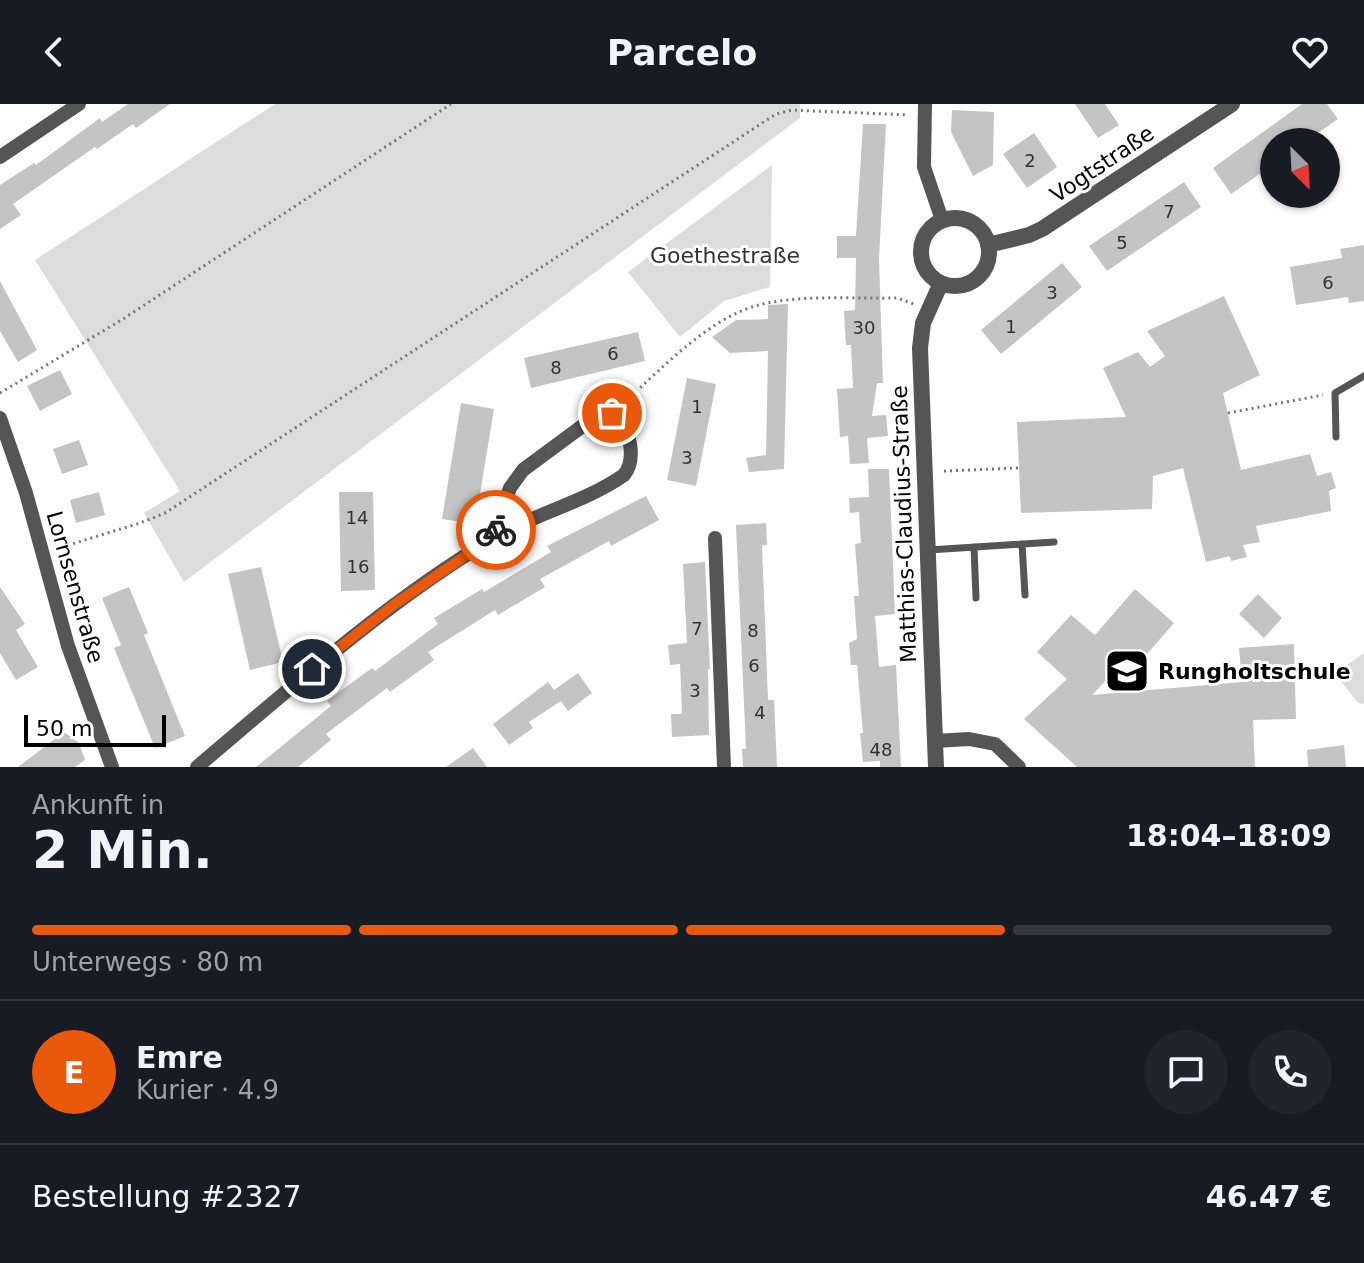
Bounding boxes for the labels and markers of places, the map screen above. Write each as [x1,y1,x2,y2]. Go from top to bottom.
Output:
pin [578,379,646,447]
pin [278,635,346,703]
school or university icon: Rungholtschule [1103,647,1151,695]
place label: Rungholtschule [1158,659,1351,684]

